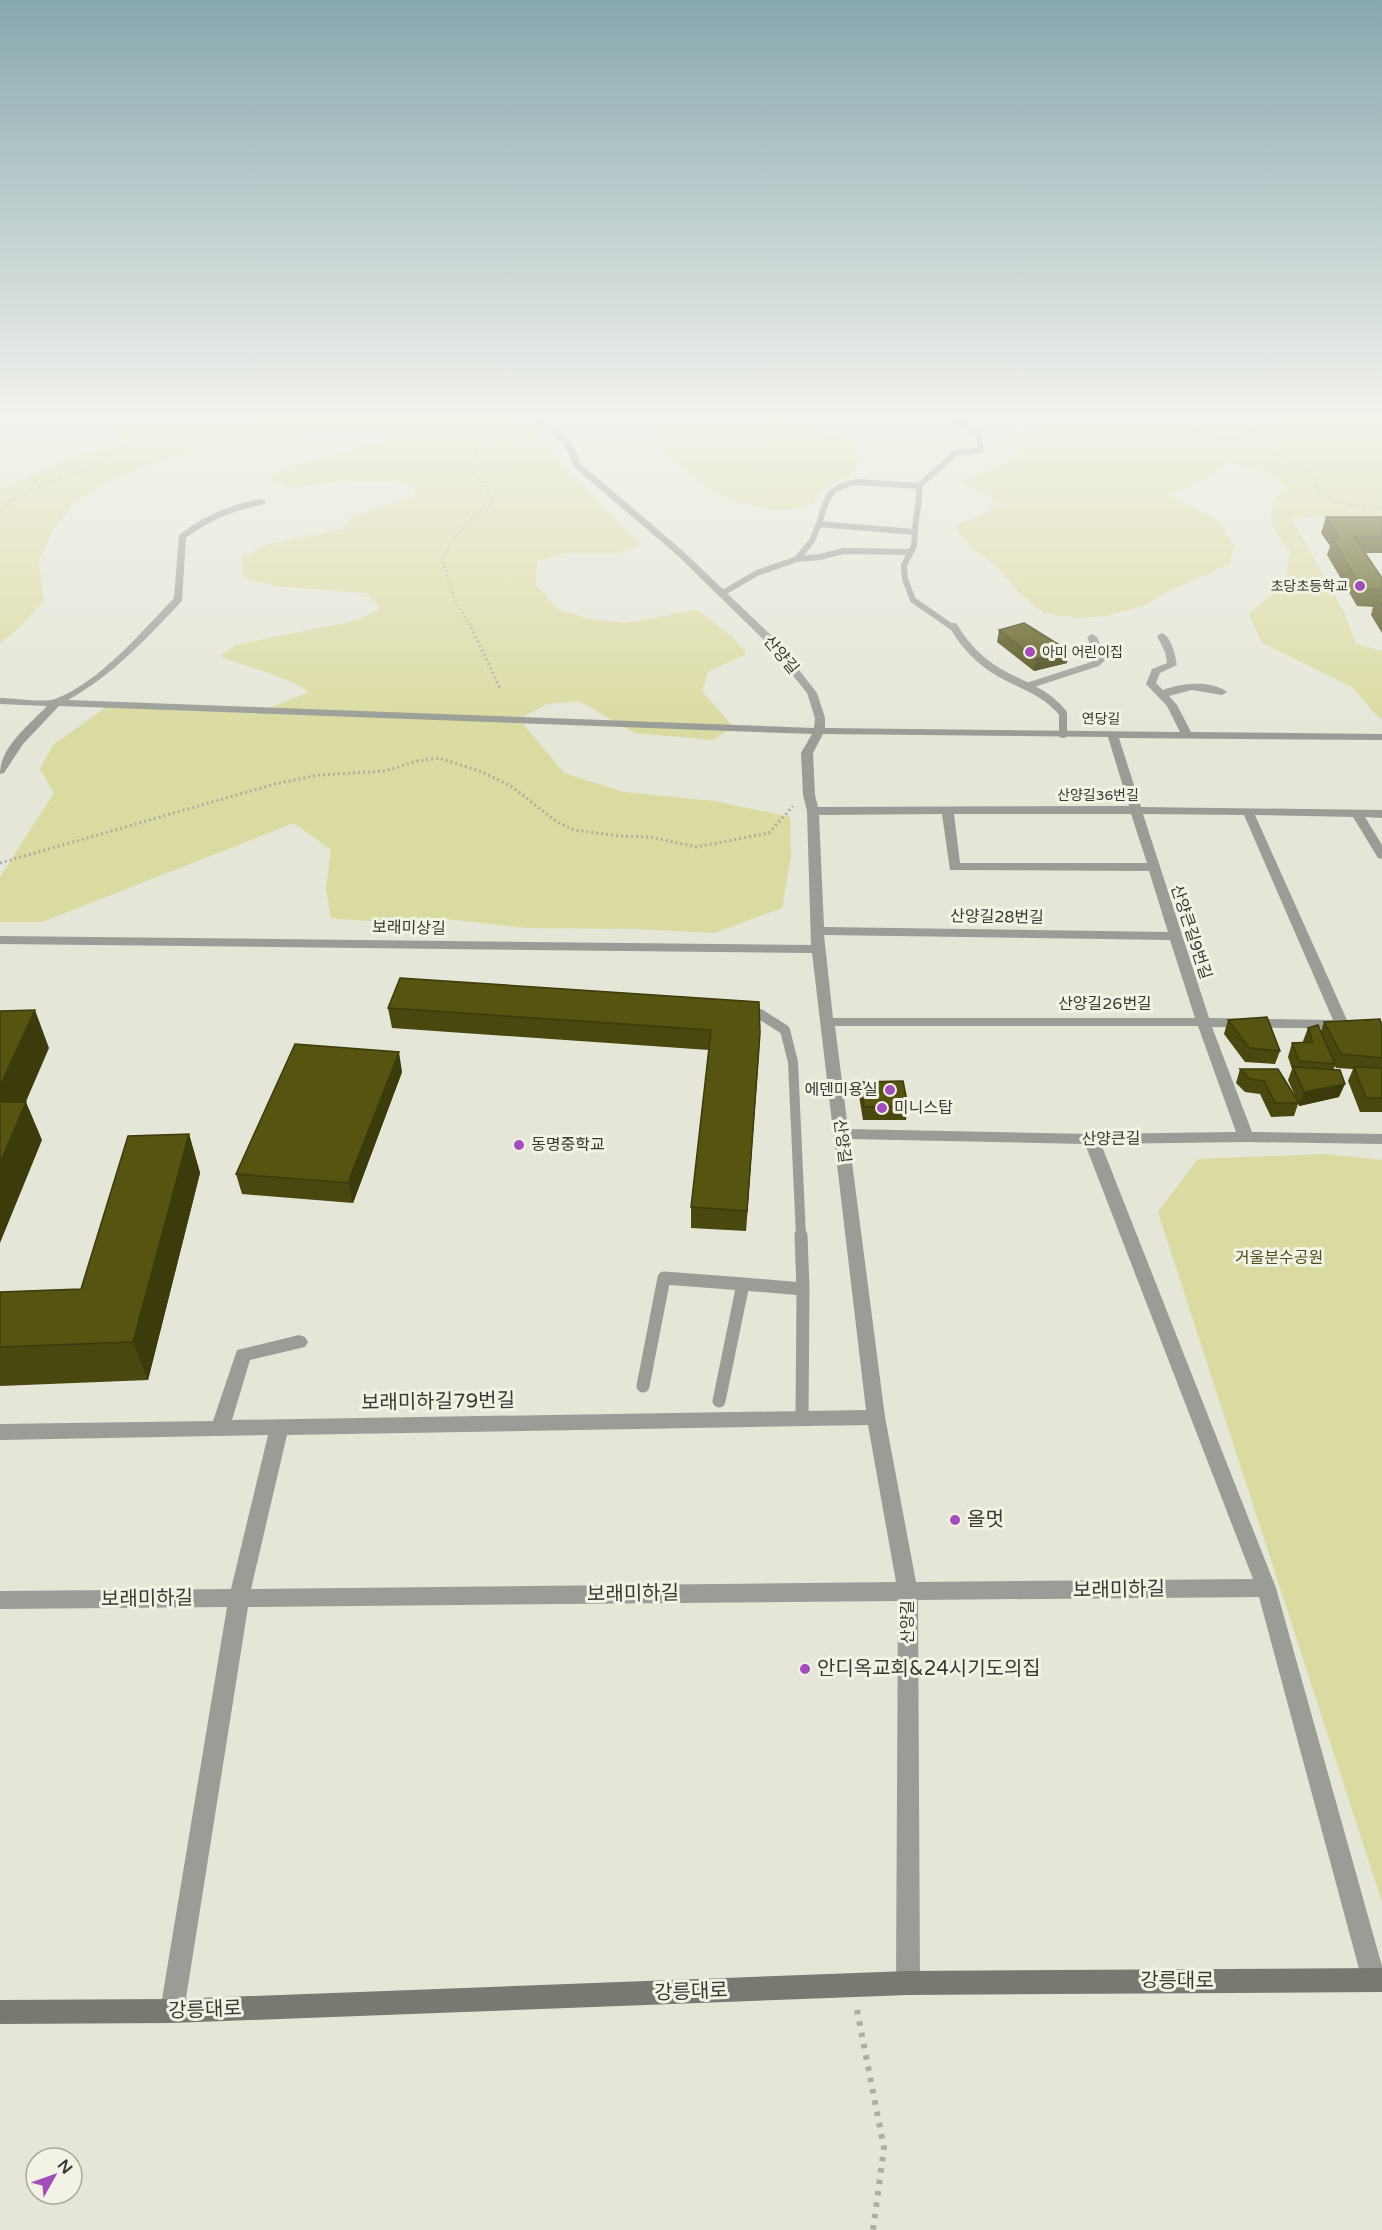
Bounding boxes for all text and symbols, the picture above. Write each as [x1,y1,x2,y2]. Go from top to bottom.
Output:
place label: 초당초등학교 [1271,578,1348,595]
marker: 초당초등학교 [1353,579,1367,593]
street label: 산양길 [759,632,803,678]
place label: 아미 어린이집 [1042,644,1123,661]
marker: 아미 어린이집 [1023,645,1037,659]
street label: 연당길 [1082,710,1120,728]
street label: 산양길36번길 [1057,787,1139,804]
street label: 산양큰길9번길 [1166,882,1216,982]
street label: 산양길28번길 [950,906,1044,928]
street label: 보래미상길 [372,917,446,939]
street label: 산양길26번길 [1058,994,1152,1014]
place label: 에덴미용실 [804,1080,878,1100]
marker: 에덴미용실 [883,1083,897,1097]
place label: 미니스탑 [894,1098,953,1118]
marker: 미니스탑 [875,1101,889,1115]
street label: 산양길 [829,1118,855,1164]
street label: 산양큰길 [1081,1128,1141,1150]
place label: 동명중학교 [531,1135,605,1155]
marker: 동명중학교 [512,1138,526,1152]
park label: 거울분수공원 [1235,1248,1323,1268]
street label: 보래미하길79번길 [361,1389,515,1415]
place label: 올멋 [967,1508,1004,1532]
marker: 올멋 [948,1513,962,1527]
street label: 보래미하길 [1073,1577,1165,1603]
street label: 보래미하길 [587,1581,679,1607]
street label: 보래미하길 [101,1586,193,1612]
street label: 산양길 [898,1600,918,1644]
place label: 안디옥교회&24시기도의집 [817,1657,1041,1681]
marker: 안디옥교회&24시기도의집 [798,1662,812,1676]
street label: 강릉대로 [1140,1969,1214,1993]
street label: 강릉대로 [654,1979,728,2005]
street label: 강릉대로 [168,1997,242,2023]
north arrow [24,2146,84,2206]
text: N [53,2156,77,2178]

